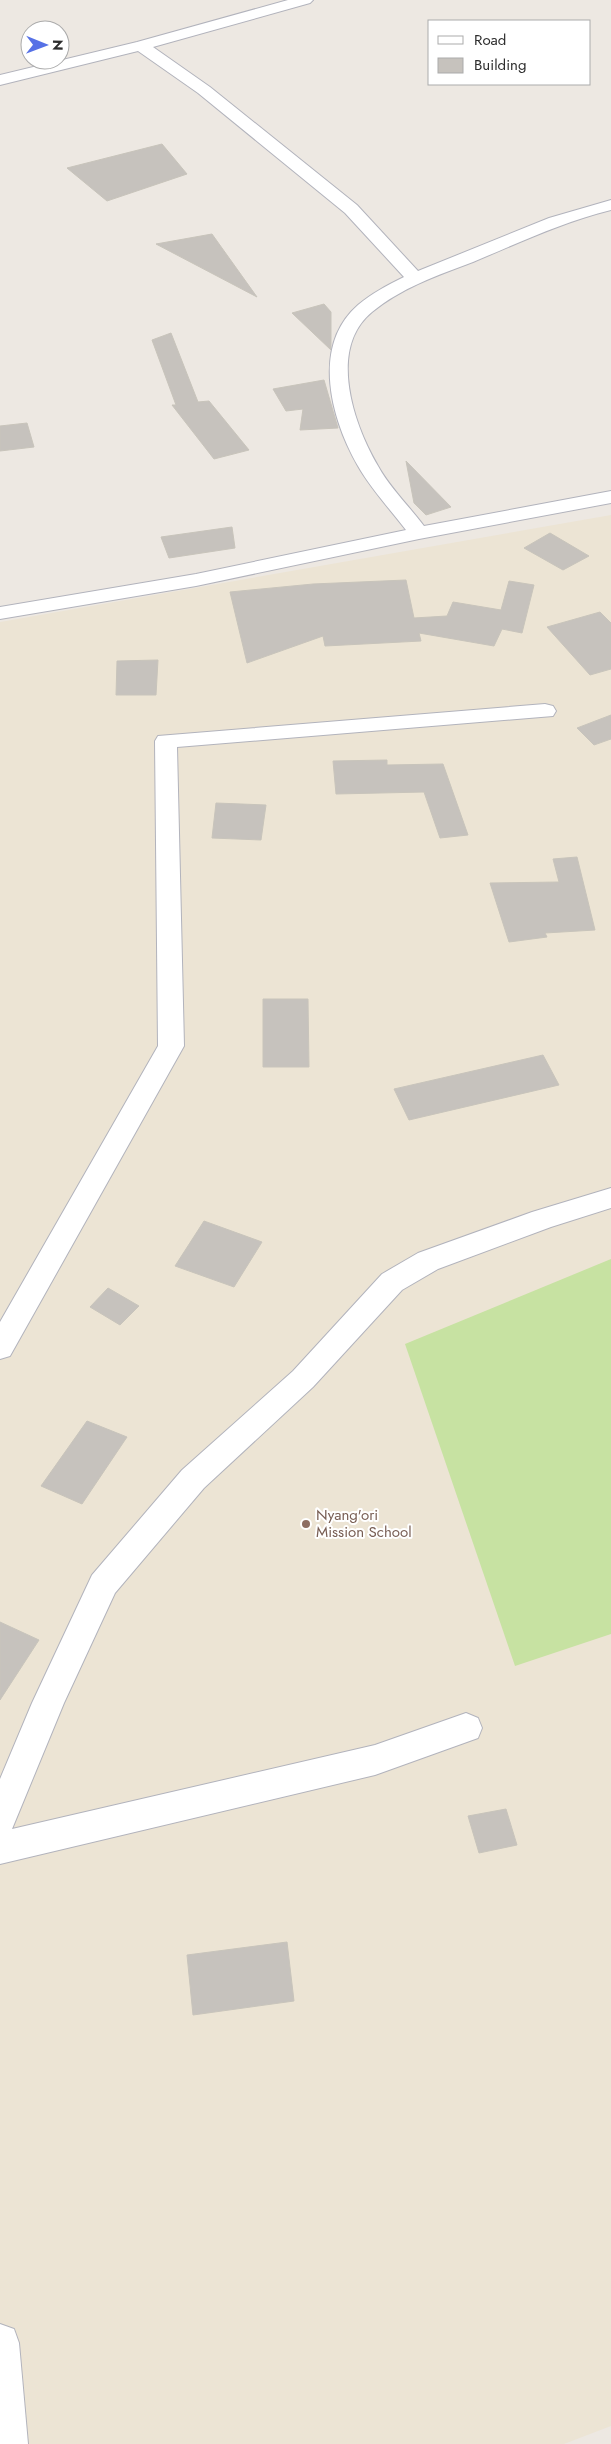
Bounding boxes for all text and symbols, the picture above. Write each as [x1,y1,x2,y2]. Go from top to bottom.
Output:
north arrow [20,20,70,70]
legend [428,20,591,85]
text: Road [474,29,506,51]
text: N [48,39,68,51]
text: Building [474,54,526,76]
place label: Nyang'ori Mission School [316,1504,412,1543]
marker: Nyang'ori Mission School [300,1518,312,1530]

